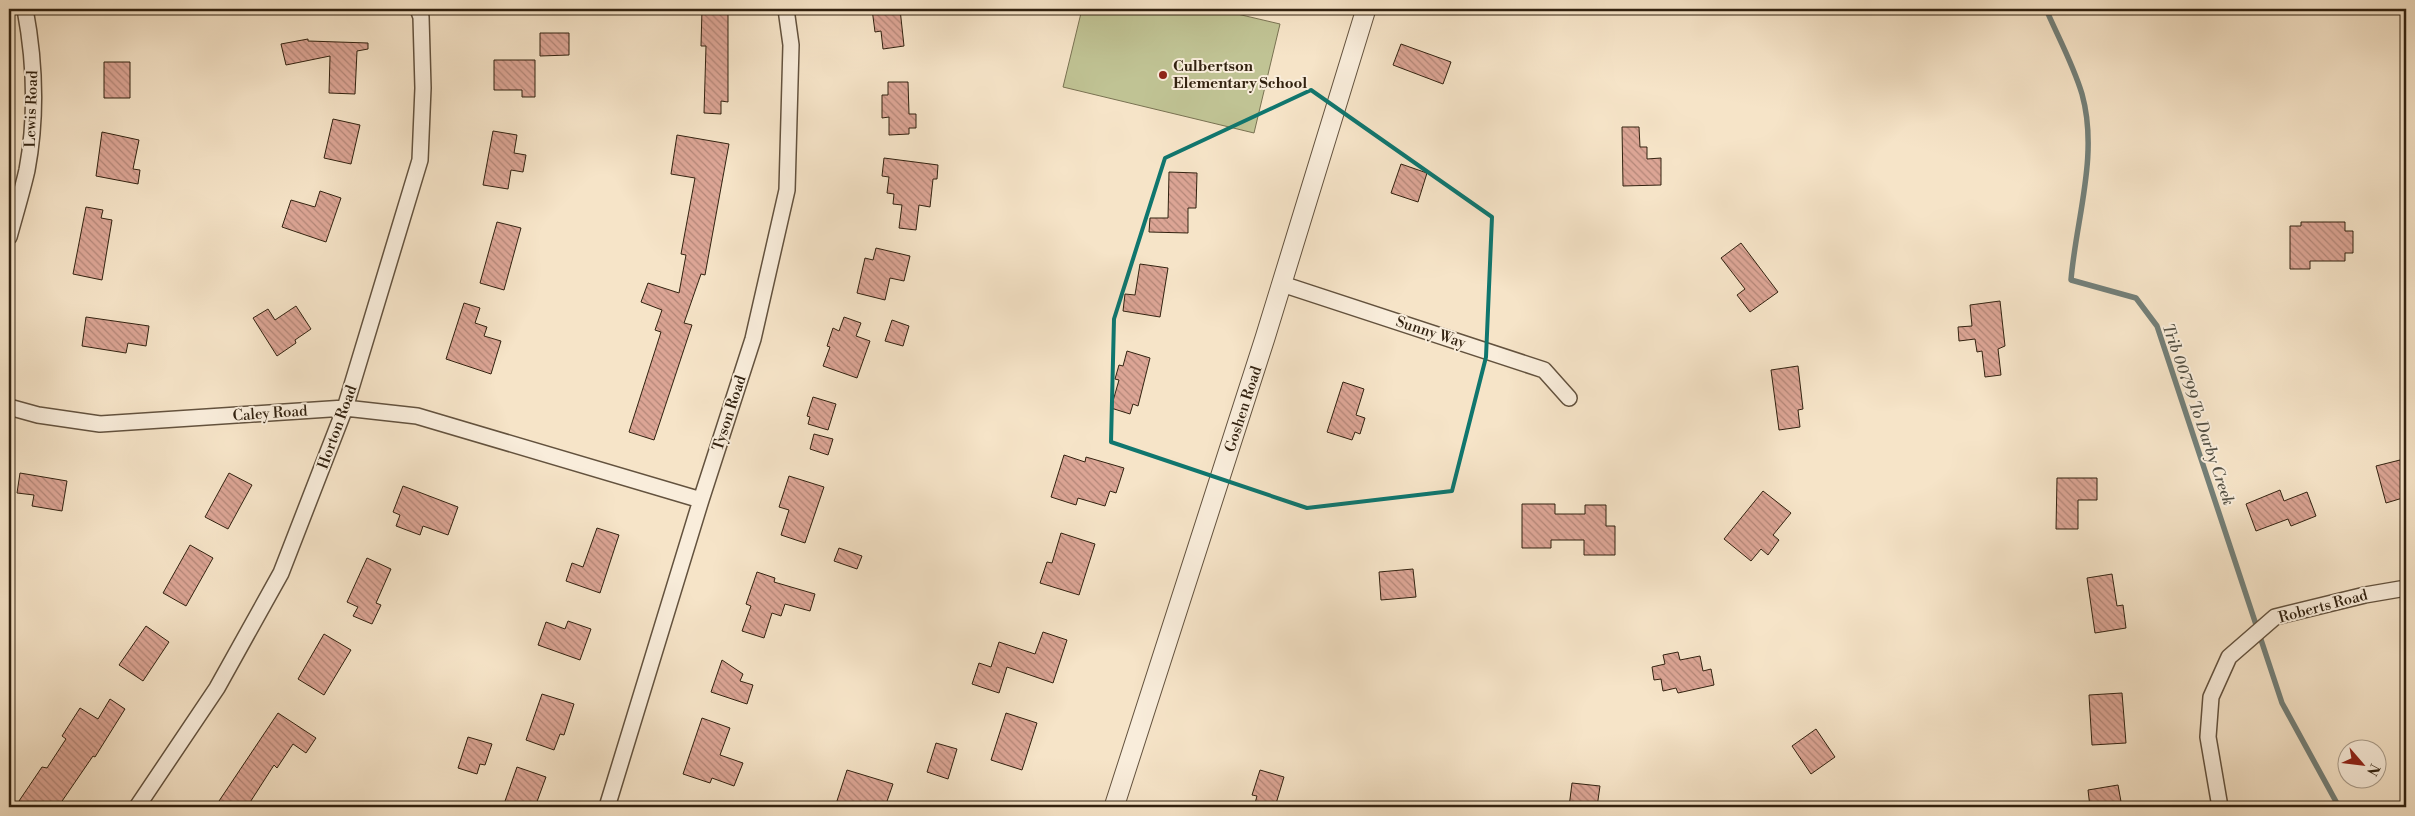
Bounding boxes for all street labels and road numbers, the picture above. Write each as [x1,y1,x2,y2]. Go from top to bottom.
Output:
street label: Lewis Road [21,70,42,148]
street label: Sunny Way [1393,312,1469,353]
street label: Goshen Road [1221,363,1266,455]
street label: Tyson Road [708,373,751,453]
street label: Horton Road [314,382,362,472]
street label: Caley Road [232,401,309,426]
street label: Roberts Road [2276,585,2370,627]

